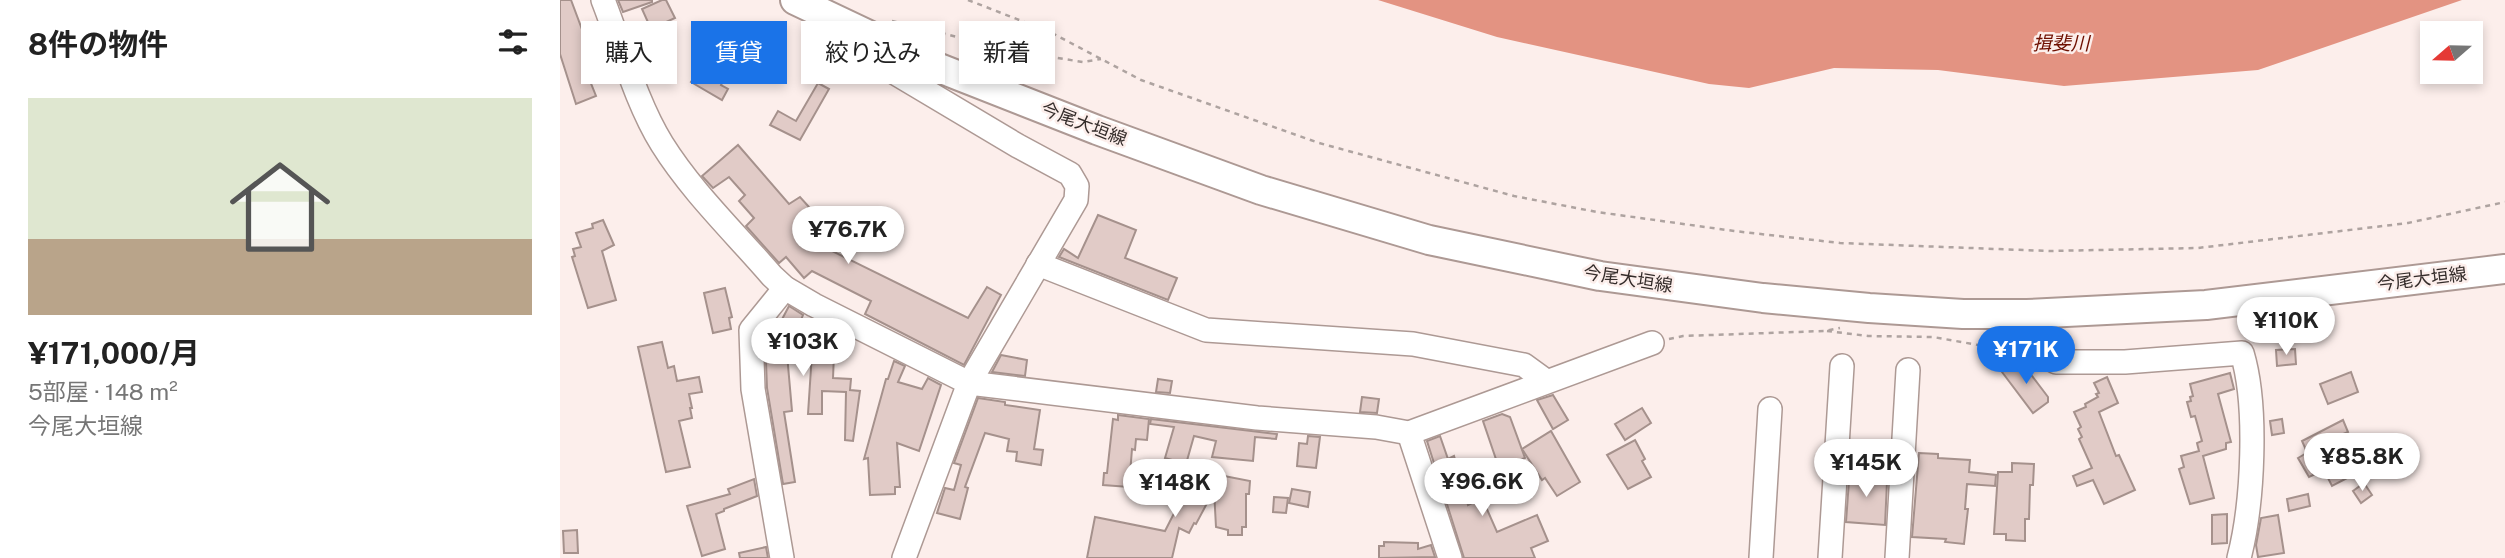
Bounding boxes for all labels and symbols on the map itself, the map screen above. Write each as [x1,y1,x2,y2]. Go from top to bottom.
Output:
north arrow [2420,21,2483,84]
water label: 揖斐川 [2032,32,2091,54]
street label: 今尾大垣線 [1038,98,1130,149]
pin: ¥76.7K [791,206,905,266]
street label: 今尾大垣線 [1582,261,1674,296]
street label: 今尾大垣線 [2376,263,2468,294]
pin: ¥110K [2237,298,2335,357]
pin: ¥103K [754,318,852,378]
pin: ¥171K [1977,326,2075,386]
pin: ¥85.8K [2305,434,2419,493]
pin: ¥145K [1817,440,1915,499]
pin: ¥96.6K [1425,458,1539,518]
pin: ¥148K [1126,460,1224,519]

